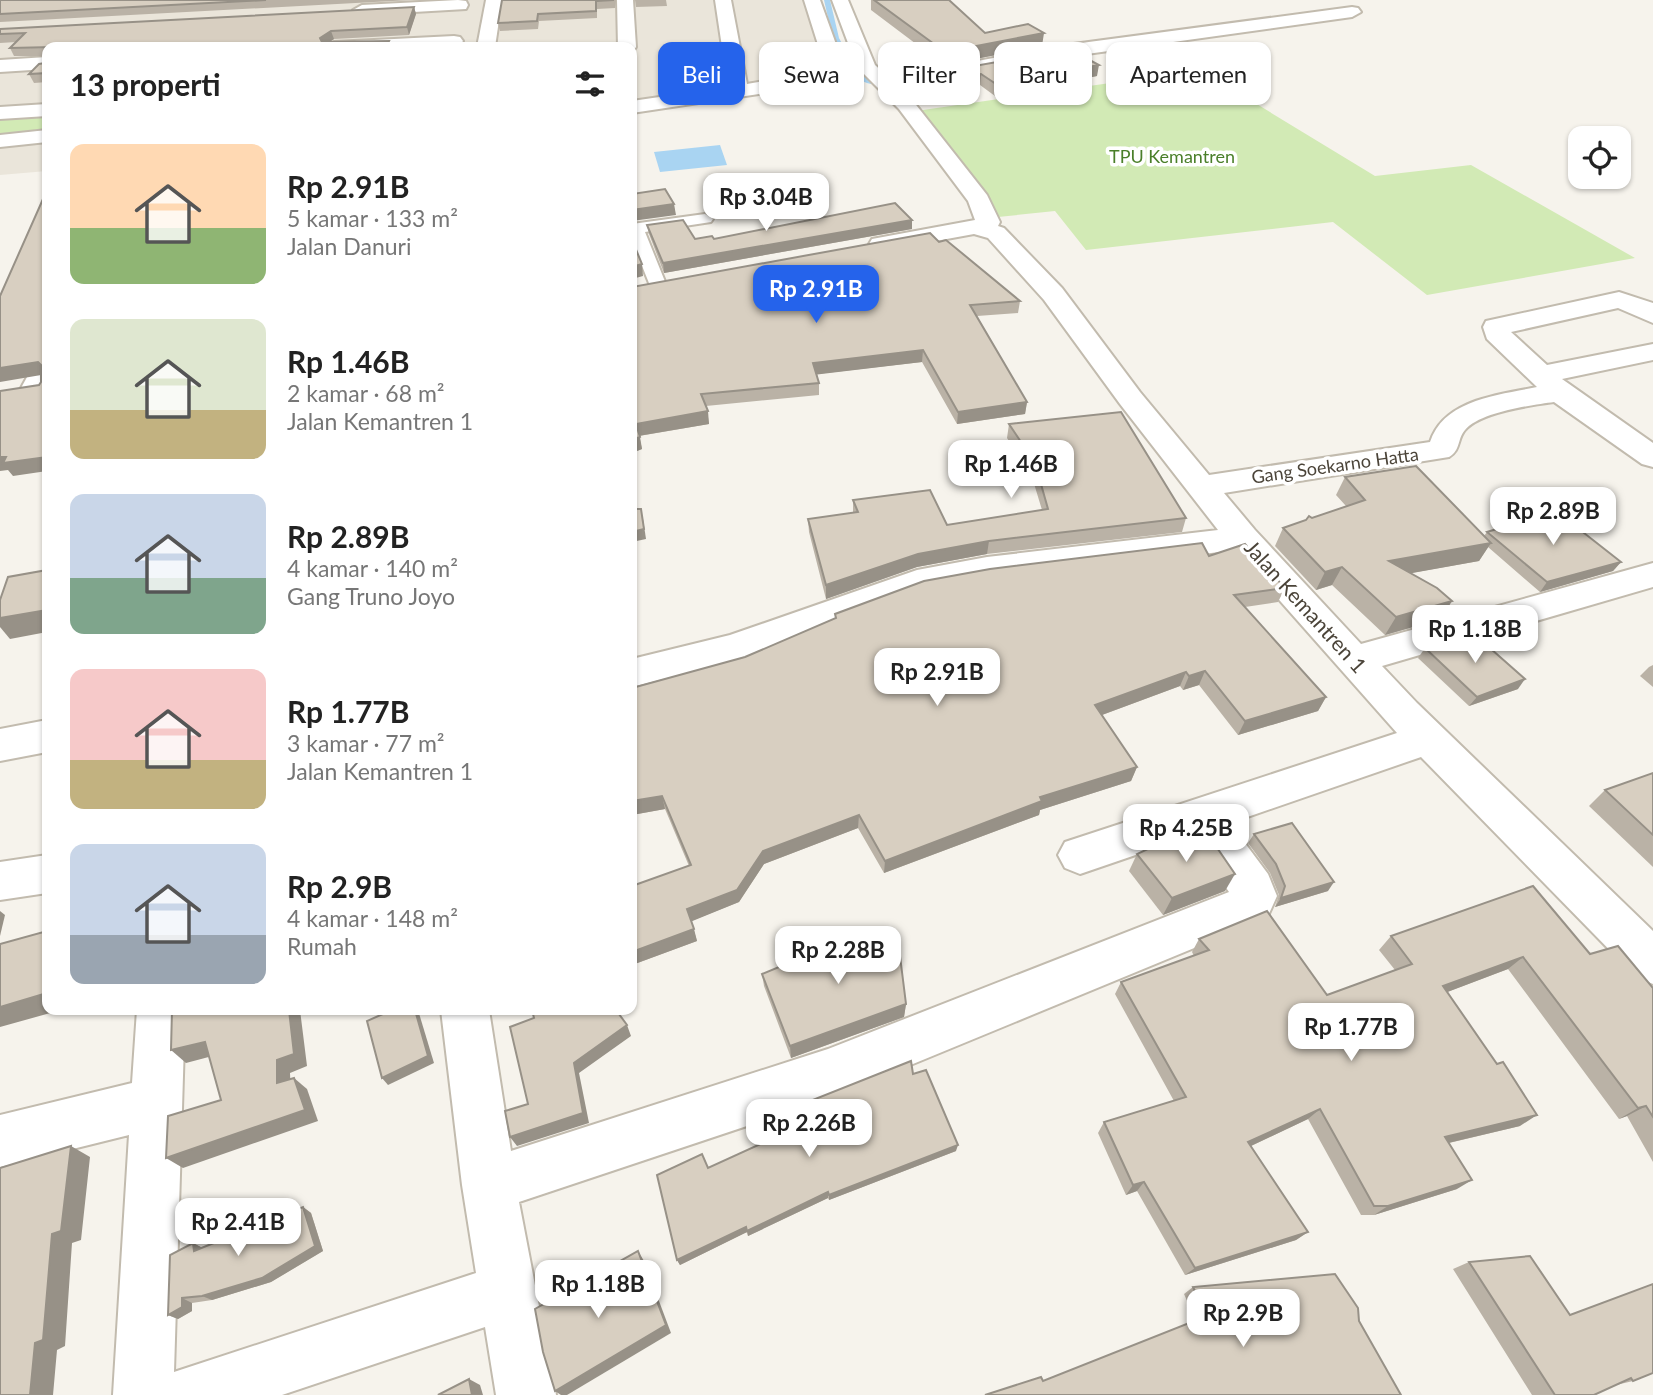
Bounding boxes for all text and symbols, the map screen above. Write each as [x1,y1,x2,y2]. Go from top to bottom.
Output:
chip: Beli [658,42,745,105]
chip: Sewa [759,42,864,105]
chip: Filter [878,42,980,105]
chip: Baru [994,42,1092,105]
chip: Apartemen [1106,42,1271,105]
icon: filters [571,65,609,103]
text: 13 properti [70,66,221,102]
map controls [1568,126,1631,189]
button: locate [1568,126,1631,189]
park label: TPU Kemantren [1109,145,1235,167]
text: Rp 2.91B [287,168,410,204]
icon: home [126,172,210,256]
pin: Rp 3.04B [694,174,838,233]
text: Rp 3.04B [719,182,813,210]
text: 5 kamar · 133 m² [287,204,458,232]
text: Jalan Danuri [287,232,411,260]
pin: Rp 2.91B [744,266,888,325]
text: Rp 2.91B [769,274,863,302]
text: Rp 1.46B [287,343,410,379]
icon: home [126,347,210,431]
text: 2 kamar · 68 m² [287,379,445,407]
text: Jalan Kemantren 1 [287,407,473,435]
pin: Rp 1.46B [939,440,1083,500]
street label: Gang Soekarno Hatta [1250,442,1420,488]
text: Rp 1.46B [964,449,1058,477]
pin: Rp 2.89B [1481,488,1625,547]
text: Rp 2.89B [1506,496,1600,524]
text: Rp 2.89B [287,518,410,554]
icon: home [126,522,210,606]
street label: Jalan Kemantren 1 [1240,534,1372,678]
text: 4 kamar · 140 m² [287,554,458,582]
text: Gang Truno Joyo [287,582,455,610]
pin: Rp 1.18B [1403,606,1547,665]
text: Rp 1.18B [1428,614,1522,642]
pin: Rp 2.91B [865,648,1009,708]
text: Rp 2.91B [890,657,984,685]
text: Rp 1.77B [287,693,410,729]
icon: home [126,697,210,781]
text: 3 kamar · 77 m² [287,729,445,757]
text: Jalan Kemantren 1 [287,757,473,785]
pin: Rp 4.25B [1114,804,1258,864]
text: Rp 4.25B [1139,813,1233,841]
text: Rp 2.9B [287,868,392,904]
icon: home [126,872,210,956]
text: 4 kamar · 148 m² [287,904,458,932]
pin: Rp 2.28B [766,926,910,986]
text: Rumah [287,932,357,960]
text: Rp 2.28B [791,935,885,963]
pin: Rp 1.77B [1279,1004,1423,1063]
text: Rp 1.77B [1304,1012,1398,1040]
pin: Rp 2.26B [737,1100,881,1159]
text: Rp 2.26B [762,1108,856,1136]
pin: Rp 2.41B [166,1198,310,1258]
text: Rp 2.41B [191,1207,285,1235]
pin: Rp 1.18B [526,1260,670,1320]
text: Rp 1.18B [551,1269,645,1297]
pin: Rp 2.9B [1178,1290,1308,1349]
text: Rp 2.9B [1203,1298,1283,1326]

